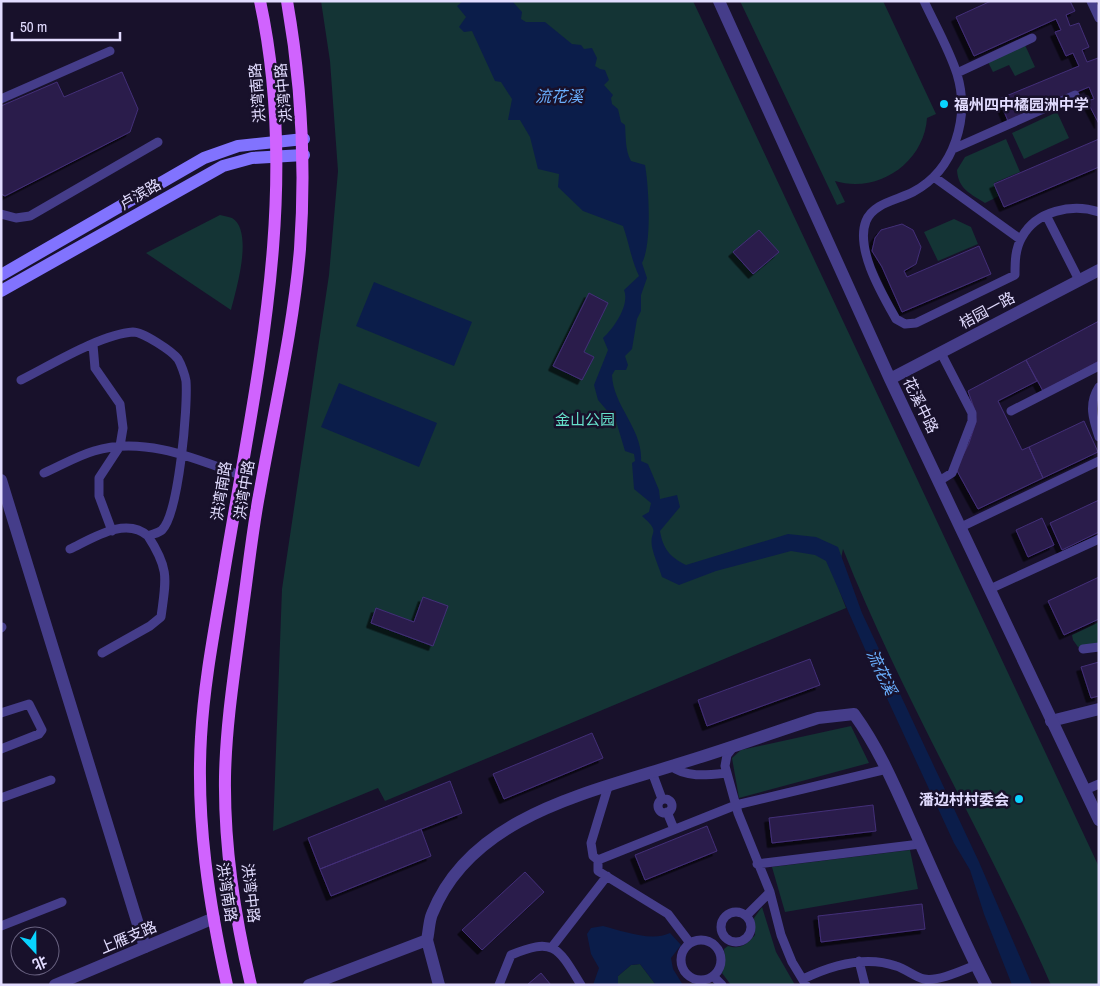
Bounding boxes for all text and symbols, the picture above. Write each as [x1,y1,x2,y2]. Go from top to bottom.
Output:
scale bar [12,10,120,42]
text: 50 m [20,16,47,37]
street label: 洪湾南路 [244,62,270,124]
street label: 洪湾中路 [269,62,297,124]
water label: 流花溪 [535,85,585,107]
place label: 福州四中橘园洲中学 [954,94,1089,115]
marker: 福州四中橘园洲中学 [938,98,950,110]
street label: 卢滨路 [115,174,165,214]
street label: 桔园一路 [956,287,1018,333]
street label: 花溪中路 [898,373,944,437]
park label: 金山公园 [555,409,615,430]
street label: 洪湾中路 [229,459,259,521]
street label: 洪湾南路 [206,460,236,522]
water label: 流花溪 [862,646,903,700]
place label: 潘边村村委会 [919,789,1009,810]
marker: 潘边村村委会 [1013,793,1025,805]
street label: 洪湾南路 [212,861,242,923]
street label: 洪湾中路 [237,862,265,924]
street label: 上雁支路 [96,916,160,958]
north arrow [10,926,60,976]
text: 北 [30,952,50,974]

